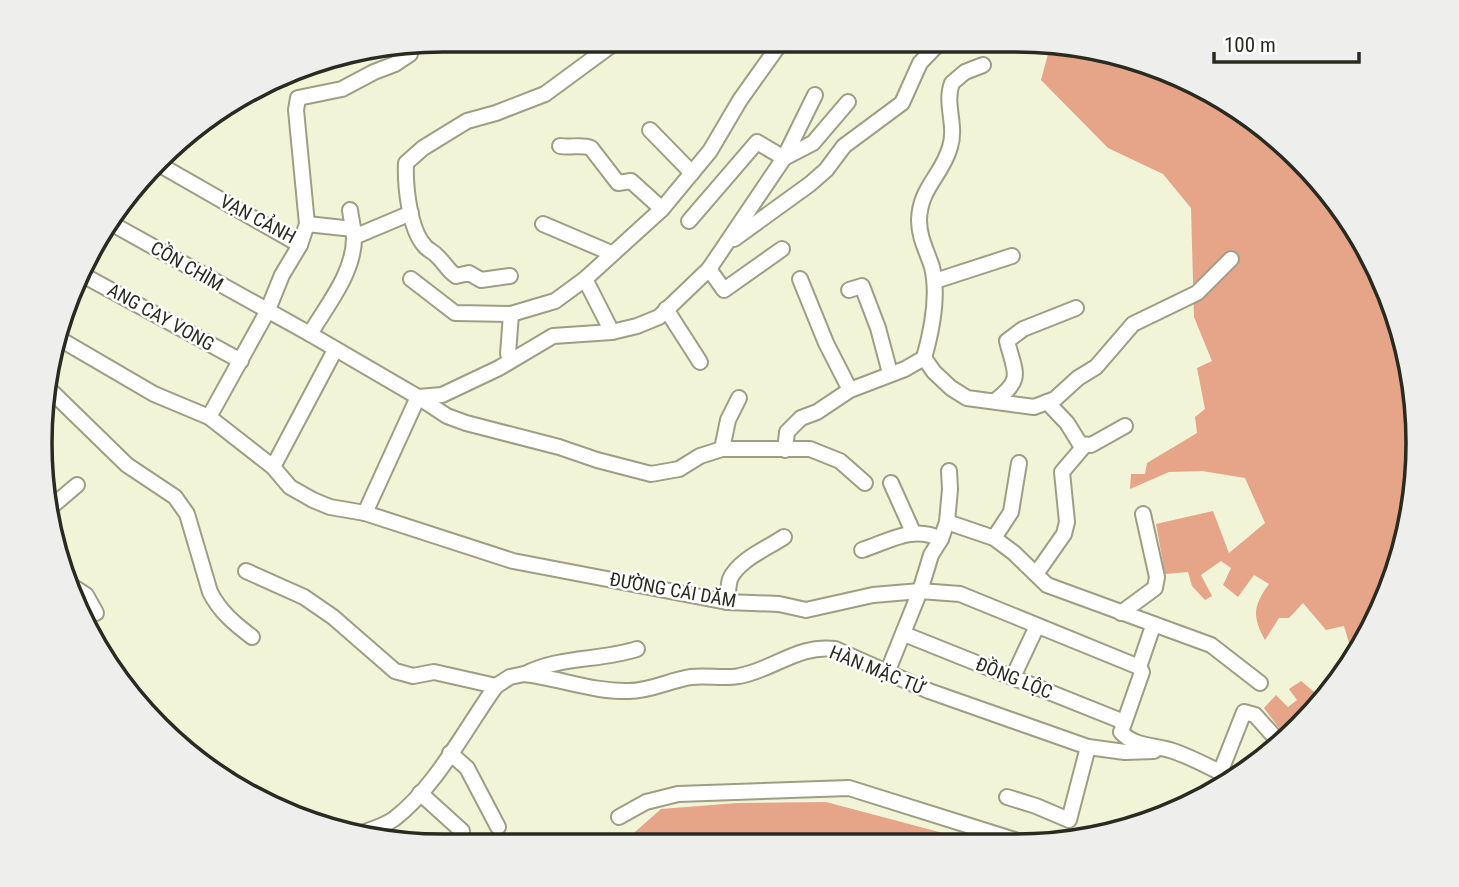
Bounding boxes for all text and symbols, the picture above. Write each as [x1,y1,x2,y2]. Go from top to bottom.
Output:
scale bar [1214,21,1359,65]
text: 100 m [1224,33,1276,57]
street label: VẠN CẢNH [216,190,300,248]
street label: CỒN CHÌM [147,235,228,296]
street label: ANG CAY VONG [104,278,218,356]
street label: ĐƯỜNG CÁI DĂM [608,568,738,612]
street label: HÀN MẶC TỬ [826,640,929,700]
street label: ĐỒNG LỘC [972,651,1056,704]

